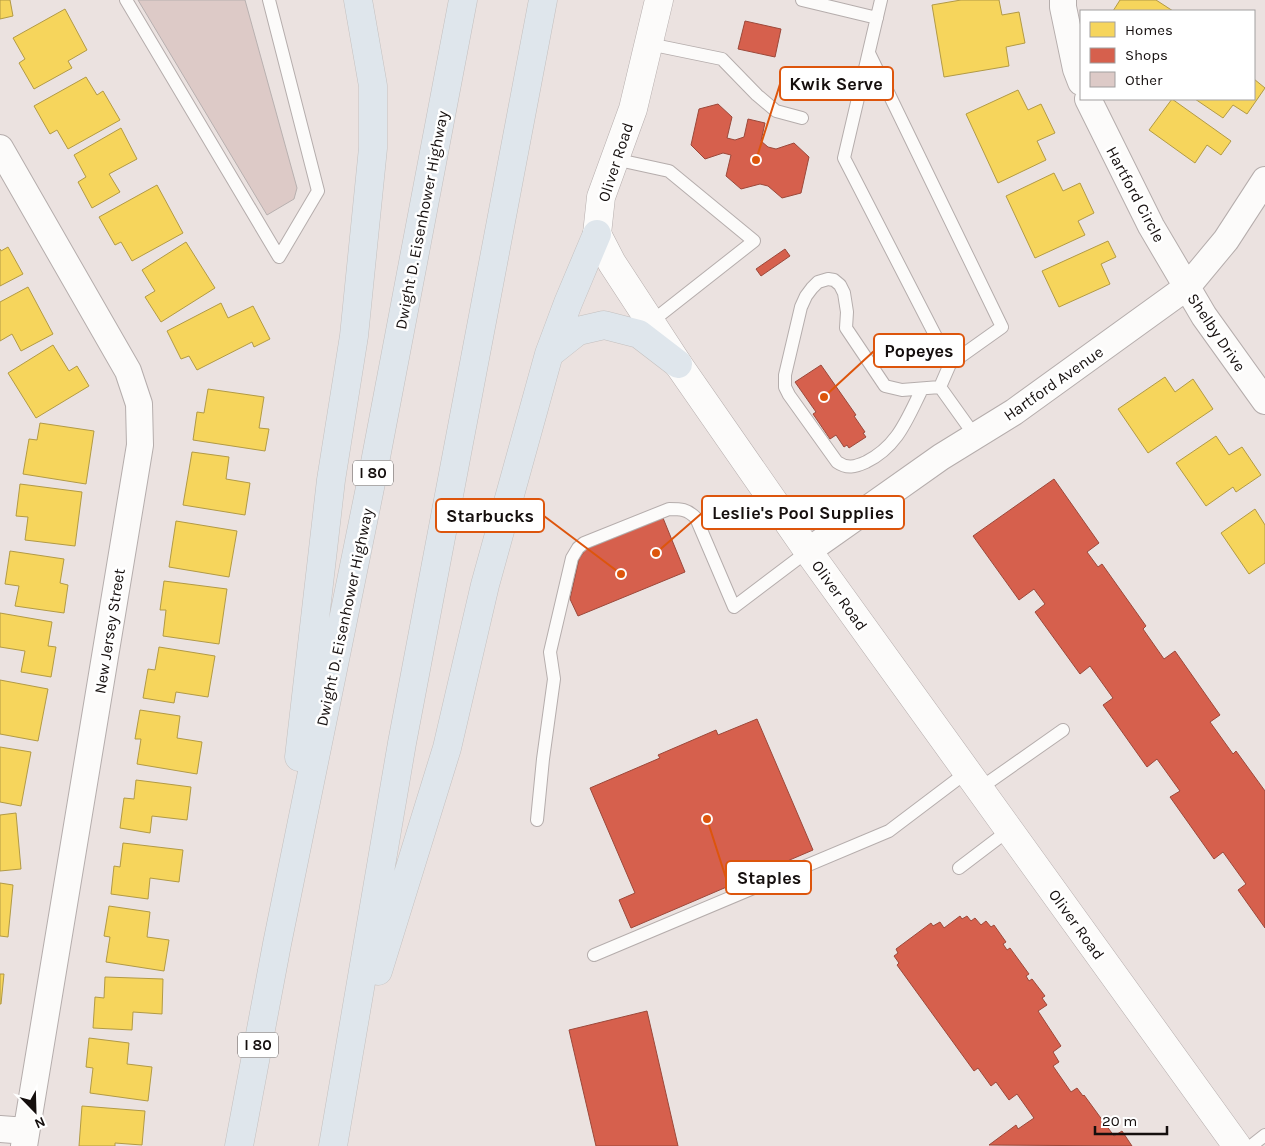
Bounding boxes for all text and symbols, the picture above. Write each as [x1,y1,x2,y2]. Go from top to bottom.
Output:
legend [1080,10,1255,100]
text: Homes [1125,21,1173,39]
text: Shops [1125,46,1168,64]
callout: Kwik Serve [780,67,893,100]
text: Other [1125,71,1163,89]
text: Kwik Serve [789,73,883,95]
street label: Dwight D. Eisenhower Highway [391,109,452,331]
street label: Oliver Road [594,120,637,204]
street label: Hartford Circle [1102,143,1169,245]
street label: Shelby Drive [1184,290,1250,375]
callout: Popeyes [874,334,964,367]
text: Popeyes [884,340,954,362]
street label: Hartford Avenue [1000,342,1107,425]
road number: I 80 [353,460,393,486]
callout: Leslie's Pool Supplies [702,496,904,529]
callout: Starbucks [436,499,544,532]
text: Leslie's Pool Supplies [712,502,894,524]
text: Starbucks [446,505,534,527]
street label: Dwight D. Eisenhower Highway [312,506,377,728]
street label: Oliver Road [808,556,871,634]
street label: New Jersey Street [90,567,129,695]
callout: Staples [726,861,811,894]
text: Staples [737,867,801,889]
street label: Oliver Road [1045,885,1108,963]
road number: I 80 [238,1032,278,1058]
north arrow [10,1086,60,1136]
scale bar [1095,1104,1168,1136]
text: 20 m [1102,1112,1137,1130]
text: N [32,1113,48,1132]

